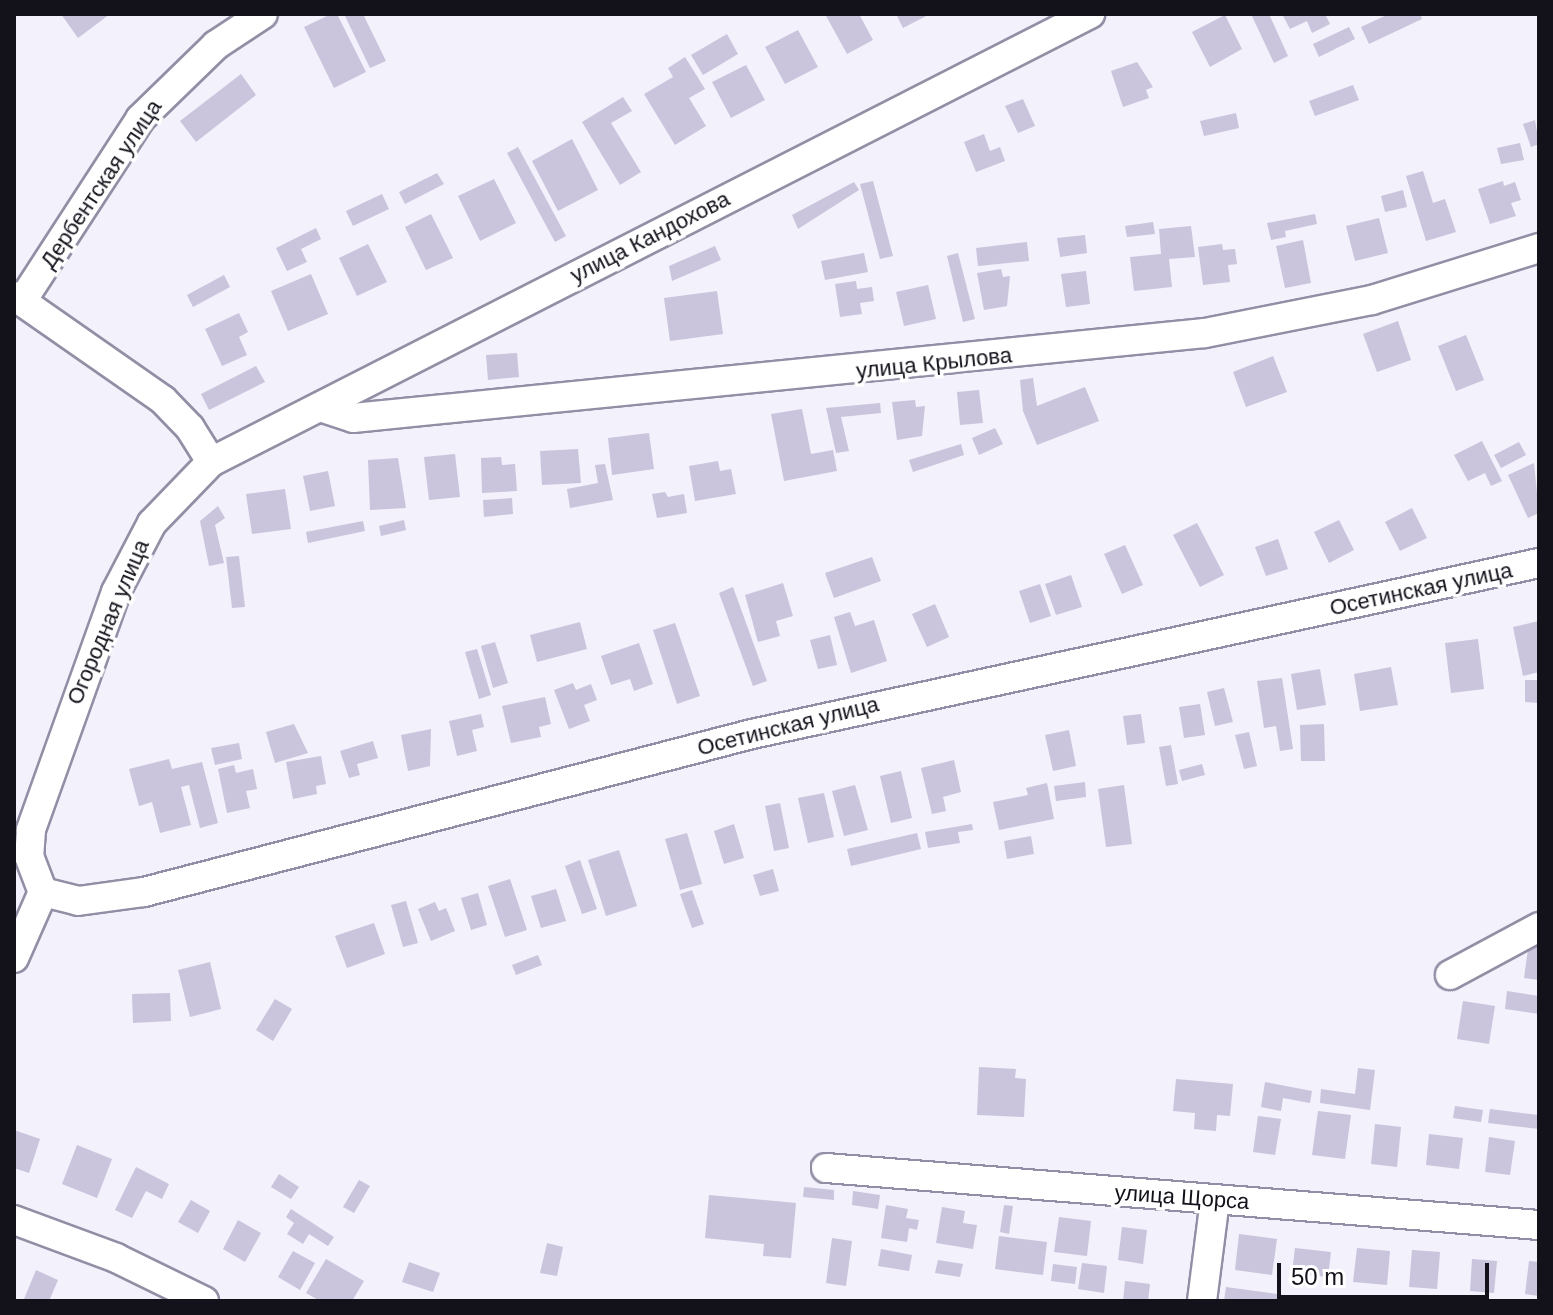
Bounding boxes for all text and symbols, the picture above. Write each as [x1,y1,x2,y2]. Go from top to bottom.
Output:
street label: Дербентская улица [35,95,167,273]
street label: улица Кандохова [566,185,734,289]
street label: улица Крылова [855,342,1013,384]
street label: Огородная улица [61,536,155,708]
street label: Осетинская улица [1327,557,1515,621]
street label: Осетинская улица [695,691,881,761]
street label: улица Щорса [1114,1179,1250,1215]
scale bar [1281,1247,1493,1297]
text: 50 m [1291,1263,1344,1290]

